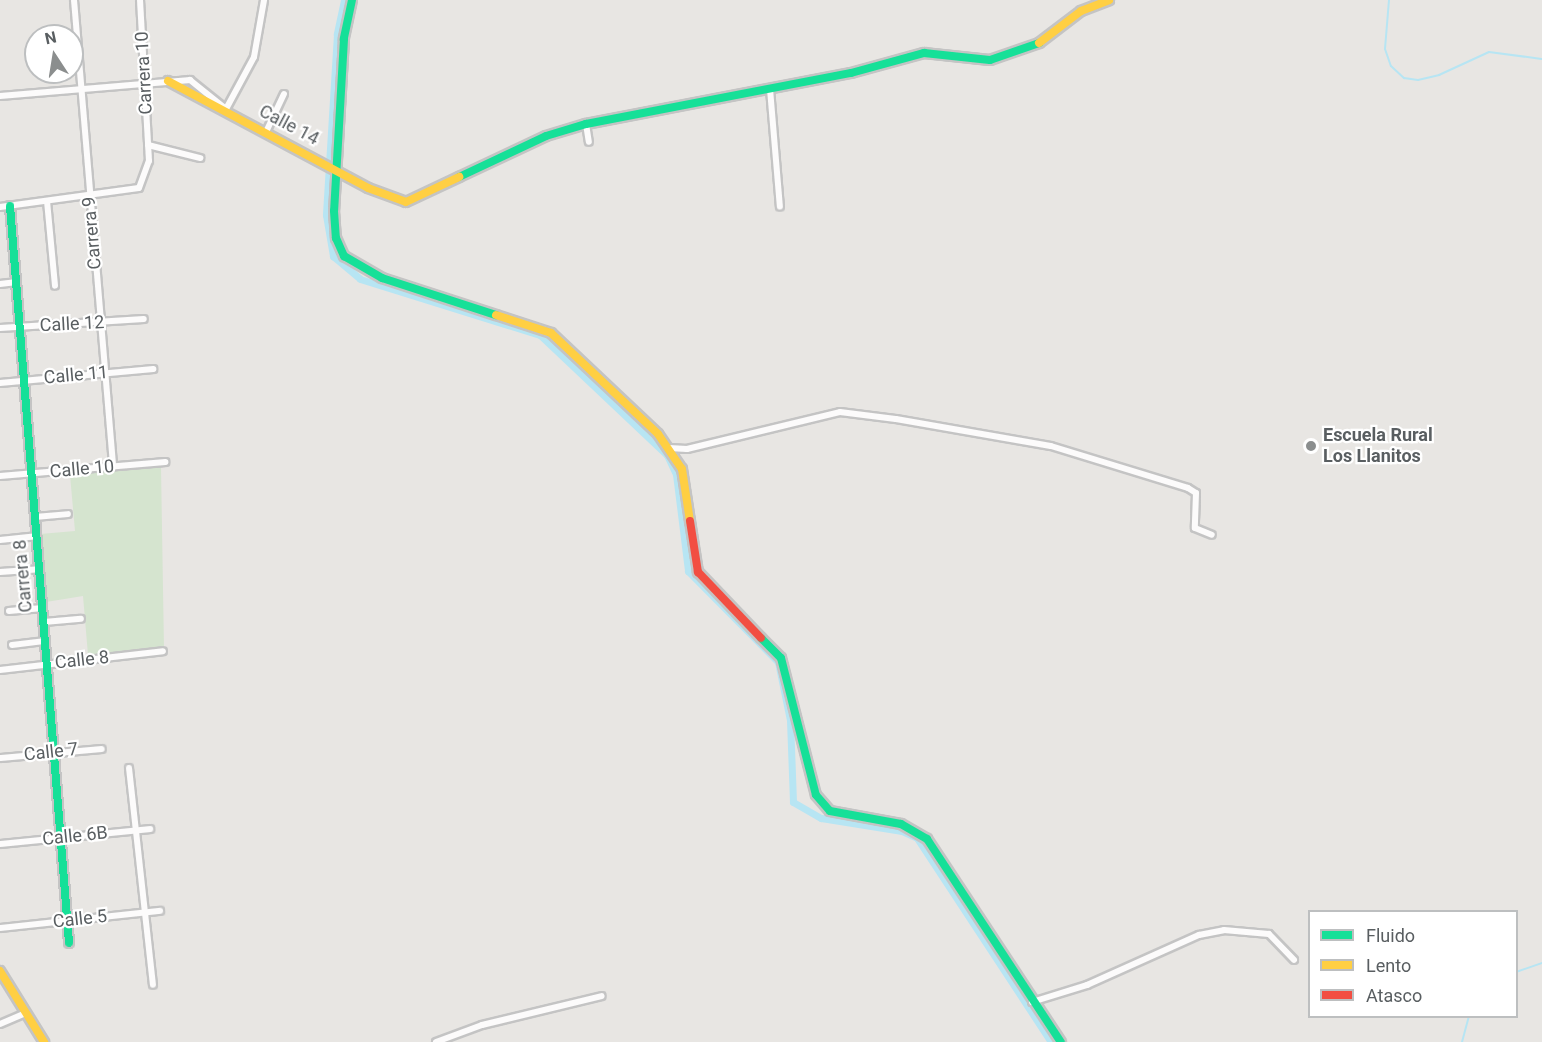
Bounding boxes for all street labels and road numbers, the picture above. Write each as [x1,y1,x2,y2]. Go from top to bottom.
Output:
street label: Carrera 10 [131,31,157,115]
street label: Calle 14 [255,100,323,150]
street label: Carrera 9 [78,196,106,270]
street label: Calle 12 [39,312,105,336]
street label: Calle 11 [43,361,109,389]
street label: Calle 10 [49,455,115,483]
street label: Carrera 8 [9,539,37,613]
street label: Calle 8 [54,646,110,674]
street label: Calle 7 [23,738,79,766]
street label: Calle 6B [41,822,109,850]
street label: Calle 5 [52,905,108,933]

